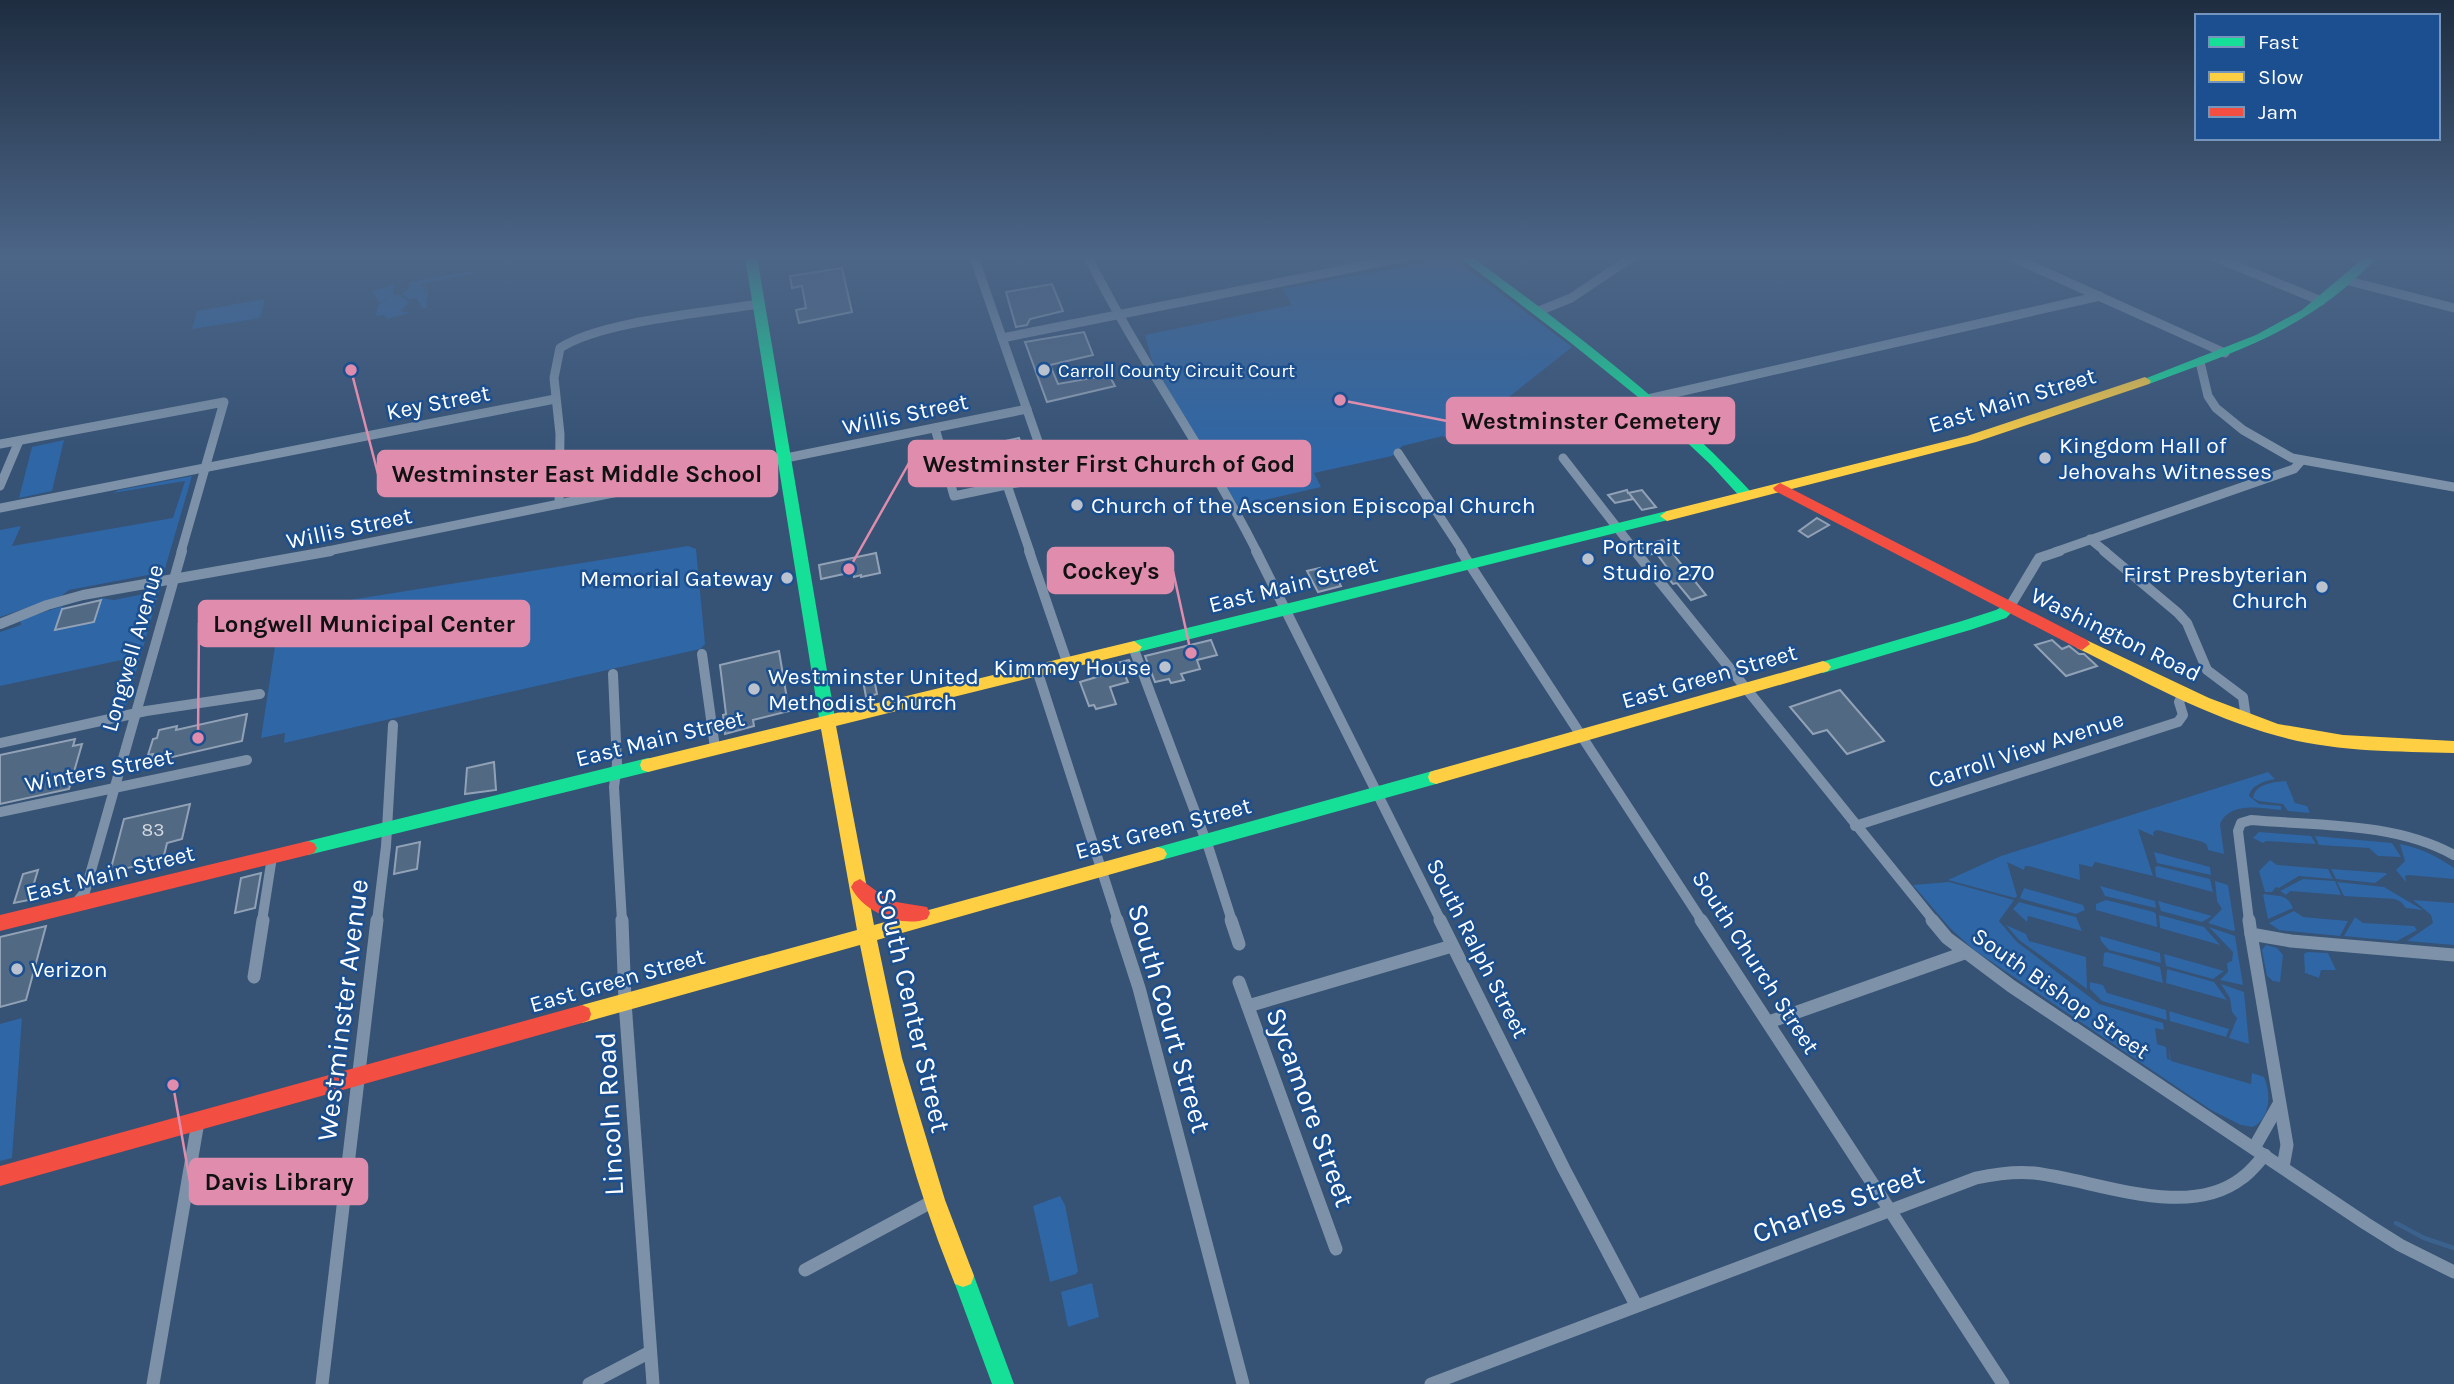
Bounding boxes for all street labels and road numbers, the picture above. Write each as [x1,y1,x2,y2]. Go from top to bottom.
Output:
street label: East Main Street [1925,362,2099,439]
street label: Key Street [384,379,493,426]
street label: Willis Street [840,388,971,441]
street label: Willis Street [284,502,415,555]
street label: East Main Street [1206,550,1381,619]
street label: Longwell Avenue [96,561,169,735]
street label: Washington Road [2026,582,2205,687]
street label: East Green Street [1618,638,1800,714]
street label: East Main Street [573,704,748,773]
street label: Carroll View Avenue [1925,705,2127,794]
street label: Winters Street [23,743,176,798]
street label: East Green Street [1072,792,1254,865]
street label: East Main Street [23,839,198,908]
street label: South Ralph Street [1421,854,1535,1043]
street label: South Church Street [1686,866,1825,1059]
street label: Westminster Avenue [310,877,375,1143]
street label: South Center Street [869,884,958,1136]
street label: South Court Street [1121,900,1218,1137]
street label: South Bishop Street [1967,922,2155,1065]
street label: East Green Street [526,942,708,1018]
street label: Sycamore Street [1259,1003,1362,1211]
street label: Lincoln Road [589,1031,630,1197]
street label: Charles Street [1748,1157,1928,1250]

